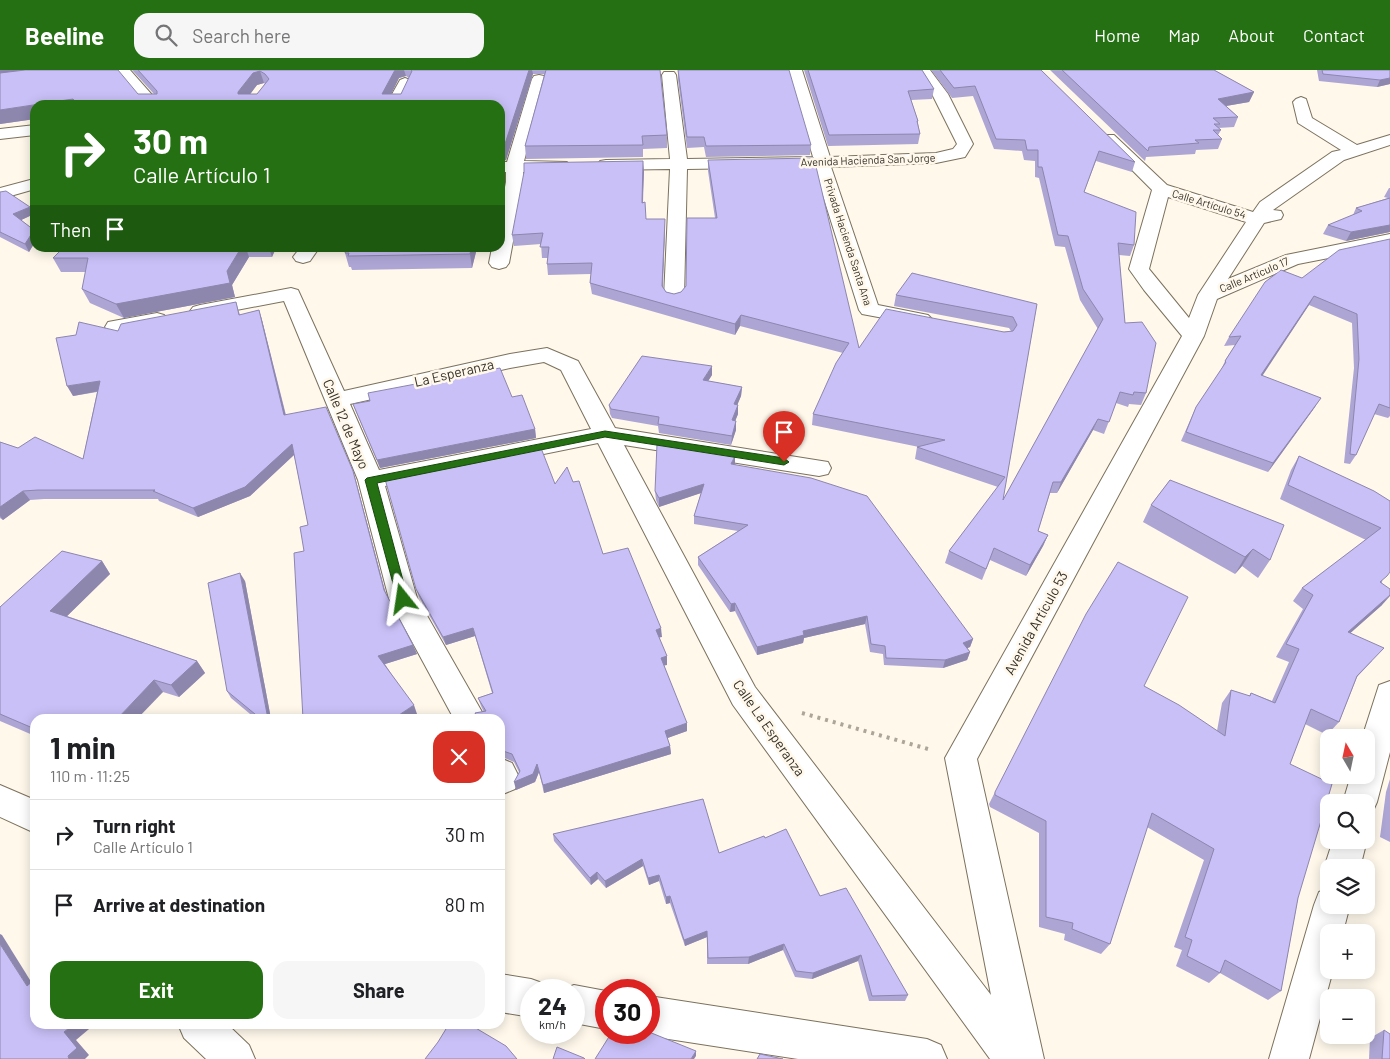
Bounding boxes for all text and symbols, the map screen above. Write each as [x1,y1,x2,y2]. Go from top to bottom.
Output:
search box [134,13,484,58]
text: Beeline [25,21,104,50]
icon: search [152,21,180,49]
text: Search here [192,24,291,47]
text: Home [1094,24,1140,46]
text: Map [1168,24,1200,46]
text: About [1228,24,1275,46]
text: Contact [1303,24,1365,46]
text: 30 m [133,119,208,161]
icon: right [50,120,115,185]
street label: Avenida Hacienda San Jorge [800,151,936,168]
text: Calle Artículo 1 [133,161,270,187]
street label: Privada Hacienda Santa Ana [822,177,875,307]
street label: Calle Artículo 54 [1171,186,1248,221]
icon: arrive [101,215,129,243]
text: Then [50,218,91,241]
street label: Calle Artículo 17 [1217,254,1290,295]
street label: La Esperanza [412,355,495,390]
street label: Calle 12 de Mayo [320,376,373,471]
pin [763,411,805,462]
icon: arrive [770,418,798,446]
street label: Avenida Artículo 53 [1000,568,1071,677]
position arrow [376,572,428,624]
street label: Calle La Esperanza [730,676,809,779]
text: 1 min [50,729,116,765]
north arrow [1320,729,1375,784]
map controls [1320,729,1375,1044]
button: close [433,731,485,783]
text: 110 m · 11:25 [50,766,130,785]
button: search [1320,794,1375,849]
text: Turn right [93,814,175,837]
icon: right [50,821,78,849]
text: 30 m [445,823,485,846]
text: Calle Artículo 1 [93,837,193,856]
button: layers [1320,859,1375,914]
icon: arrive [50,891,78,919]
text: Arrive at destination [93,893,265,916]
text: 80 m [445,893,485,916]
button: + [1320,924,1375,979]
button: Exit [50,961,263,1019]
button: Share [273,961,485,1019]
speed limit sign: 30 [595,979,660,1044]
button: − [1320,989,1375,1044]
text: 24 [538,990,567,1020]
text: km/h [539,1017,566,1031]

